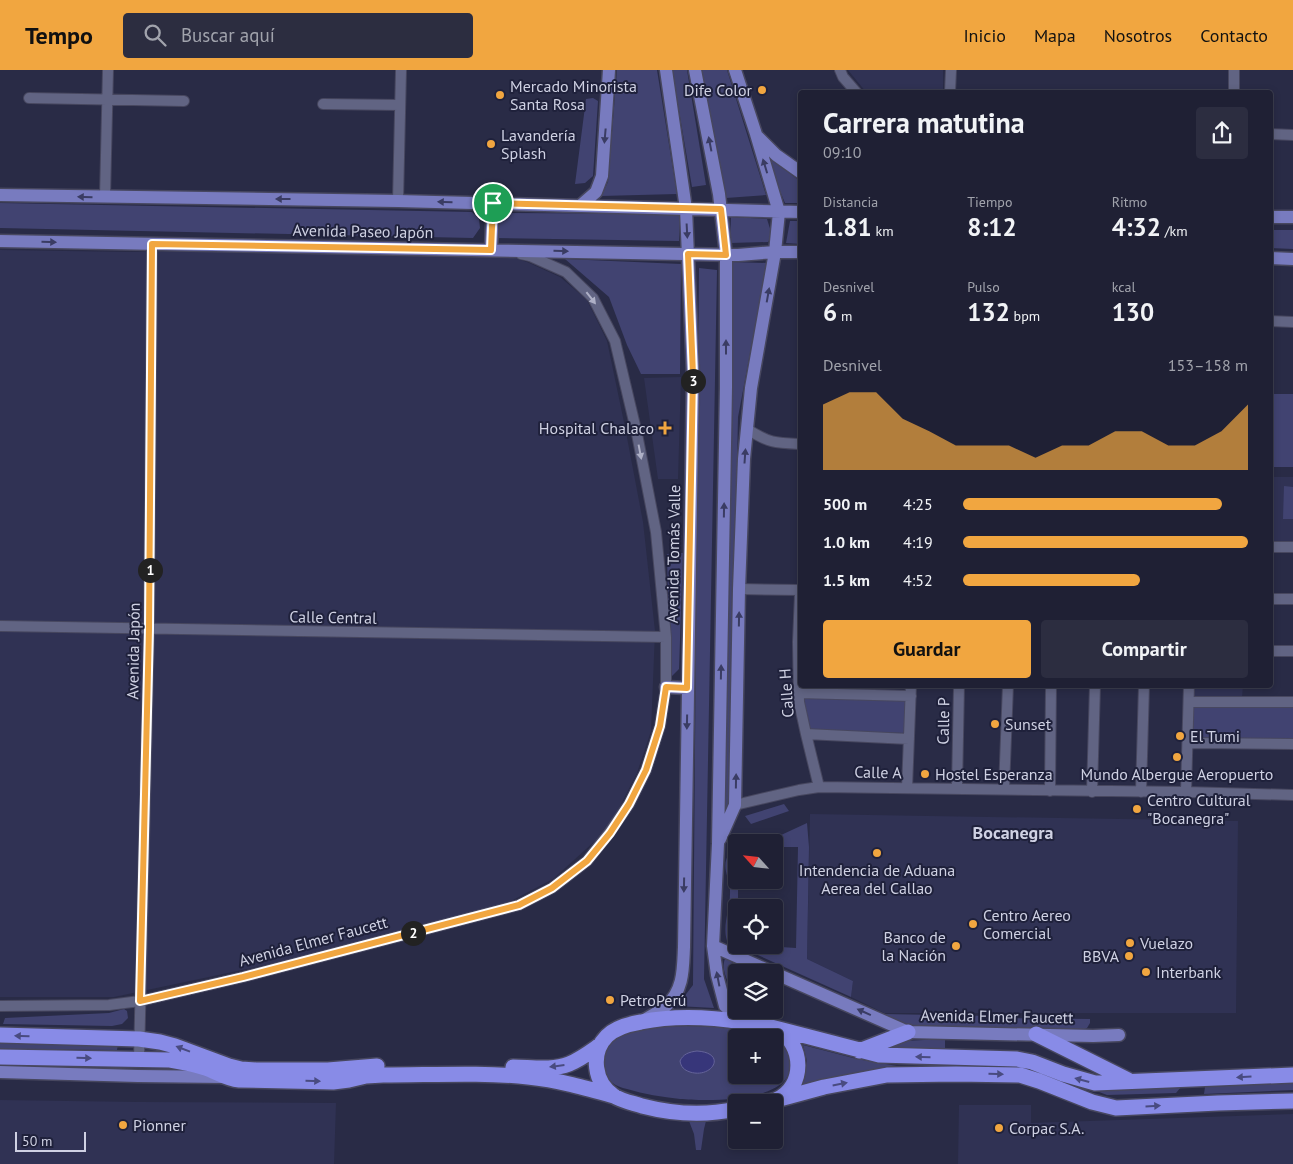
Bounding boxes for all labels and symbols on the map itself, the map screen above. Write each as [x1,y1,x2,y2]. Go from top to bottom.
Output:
place label: Mercado Minorista Santa Rosa [510,76,637,114]
place label: Dife Color [684,80,753,100]
marker: Dife Color [756,84,768,96]
marker: Mercado Minorista Santa Rosa [494,89,506,101]
place label: Lavandería Splash [501,125,576,163]
one-way arrow [601,128,609,144]
one-way arrow [705,135,713,151]
marker: Lavandería Splash [485,138,497,150]
one-way arrow [761,158,769,173]
pin [472,182,514,224]
one-way arrow [77,192,93,200]
one-way arrow [274,195,290,203]
one-way arrow [437,198,453,206]
street label: Avenida Paseo Japón [292,220,434,242]
one-way arrow [684,223,692,239]
one-way arrow [41,238,57,246]
one-way arrow [553,247,569,255]
one-way arrow [764,287,772,303]
one-way arrow [586,292,597,305]
one-way arrow [722,339,730,355]
pin: 3 [680,368,706,394]
place label: Hospital Chalaco [539,418,654,438]
marker: Hospital Chalaco [658,421,672,435]
one-way arrow [637,444,645,460]
one-way arrow [741,448,749,464]
street label: Avenida Tomás Valle [662,485,684,623]
one-way arrow [720,502,728,518]
pin: 1 [138,558,162,582]
street label: Avenida Japón [122,602,144,700]
street label: Calle Central [289,606,377,628]
one-way arrow [735,610,743,626]
one-way arrow [717,664,725,680]
street label: Calle H [774,668,798,718]
street label: Calle P [933,697,953,745]
place label: Sunset [1005,714,1052,734]
one-way arrow [683,715,691,731]
marker: Sunset [989,718,1001,730]
place label: El Tumi [1190,726,1240,746]
marker: El Tumi [1174,730,1186,742]
marker: Mundo Albergue Aeropuerto [1171,751,1183,763]
street label: Calle A [854,762,902,782]
place label: Hostel Esperanza [935,764,1053,784]
place label: Mundo Albergue Aeropuerto [1081,764,1273,784]
marker: Hostel Esperanza [919,768,931,780]
one-way arrow [732,773,740,789]
place label: Centro Cultural "Bocanegra" [1147,790,1251,828]
marker: Centro Cultural "Bocanegra" [1131,803,1143,815]
district label: Bocanegra [973,821,1053,844]
north arrow [728,834,782,889]
marker: Intendencia de Aduana Aerea del Callao [871,847,883,859]
place label: Intendencia de Aduana Aerea del Callao [799,860,955,898]
one-way arrow [680,877,688,893]
place label: Centro Aereo Comercial [983,905,1071,943]
street label: Avenida Elmer Faucett [236,911,390,970]
marker: Centro Aereo Comercial [967,918,979,930]
pin: 2 [400,920,426,946]
place label: Banco de la Nación [882,927,946,965]
place label: Vuelazo [1139,933,1193,953]
marker: Vuelazo [1124,937,1136,949]
marker: Banco de la Nación [950,940,962,952]
place label: BBVA [1083,946,1120,966]
marker: BBVA [1123,950,1135,962]
place label: Interbank [1156,962,1222,982]
marker: Interbank [1140,966,1152,978]
one-way arrow [714,972,722,987]
place label: PetroPerú [620,990,687,1010]
marker: PetroPerú [604,994,616,1006]
street label: Avenida Elmer Faucett [920,1005,1074,1027]
one-way arrow [857,1008,871,1016]
one-way arrow [14,1031,30,1039]
one-way arrow [176,1045,191,1052]
one-way arrow [915,1053,931,1061]
one-way arrow [76,1054,92,1062]
one-way arrow [549,1062,565,1070]
one-way arrow [988,1070,1004,1078]
one-way arrow [1236,1074,1252,1082]
one-way arrow [1075,1076,1090,1084]
one-way arrow [305,1078,321,1086]
one-way arrow [833,1080,849,1088]
one-way arrow [1145,1102,1161,1110]
place label: Pionner [133,1115,186,1135]
place label: Corpac S.A. [1009,1118,1084,1138]
marker: Pionner [117,1119,129,1131]
marker: Corpac S.A. [993,1122,1005,1134]
scale bar [15,1129,86,1152]

